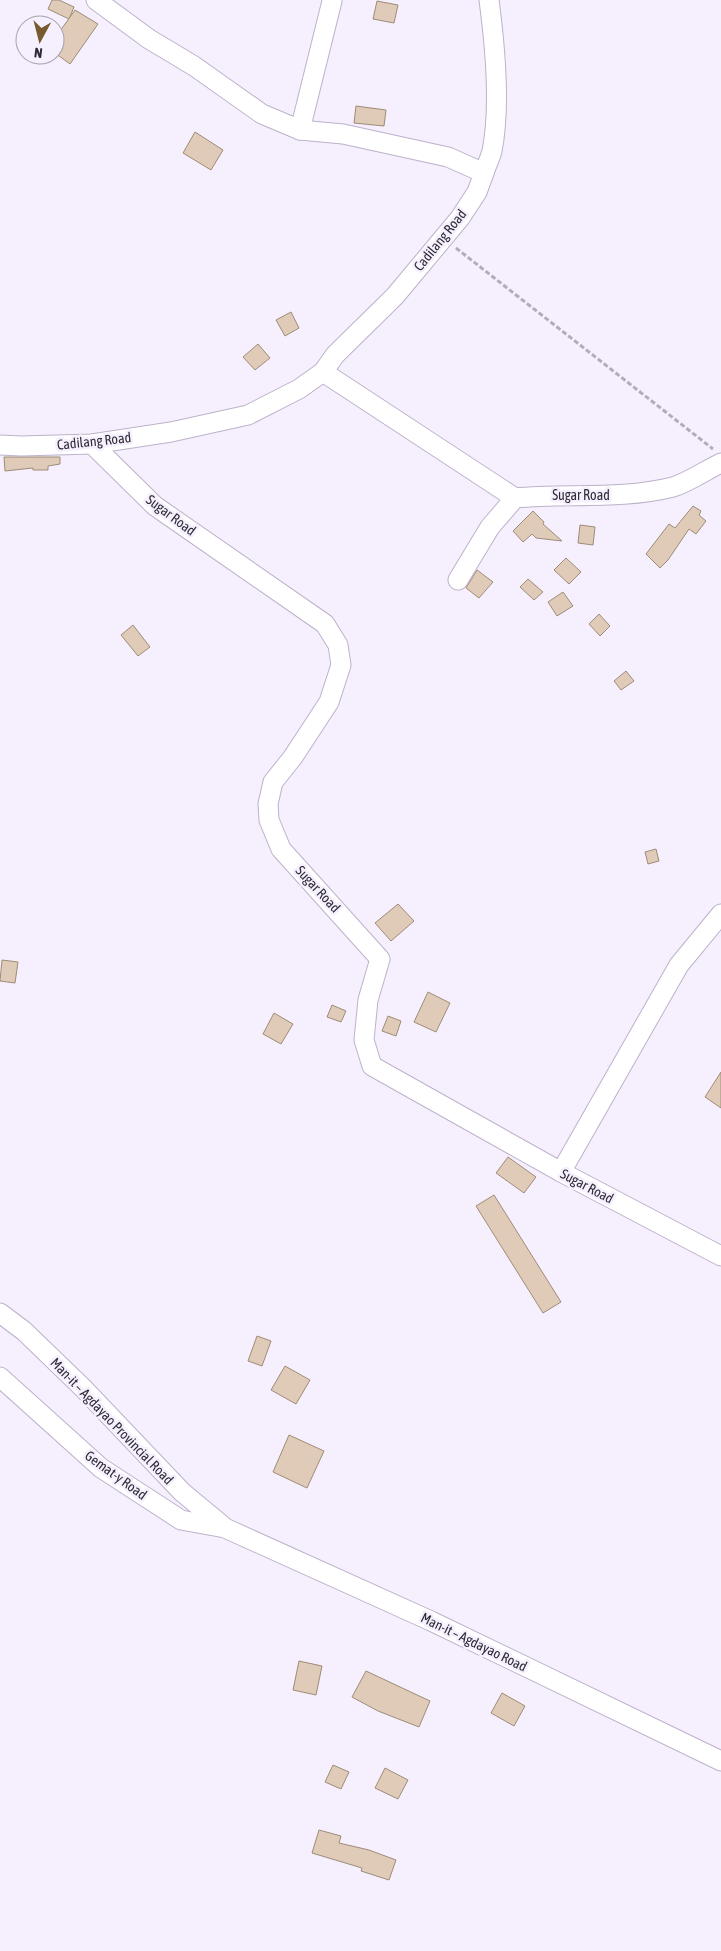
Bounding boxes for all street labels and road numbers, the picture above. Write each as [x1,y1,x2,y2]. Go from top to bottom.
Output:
street label: Cadilang Road [410,206,470,274]
street label: Cadilang Road [56,429,132,453]
street label: Sugar Road [552,487,610,503]
street label: Sugar Road [143,491,199,539]
street label: Sugar Road [292,862,344,916]
street label: Sugar Road [558,1165,616,1207]
street label: Man-it – Agdayao Provincial Road [47,1354,177,1488]
street label: Gemat-y Road [82,1447,150,1503]
street label: Man-it – Agdayao Road [418,1609,530,1675]

